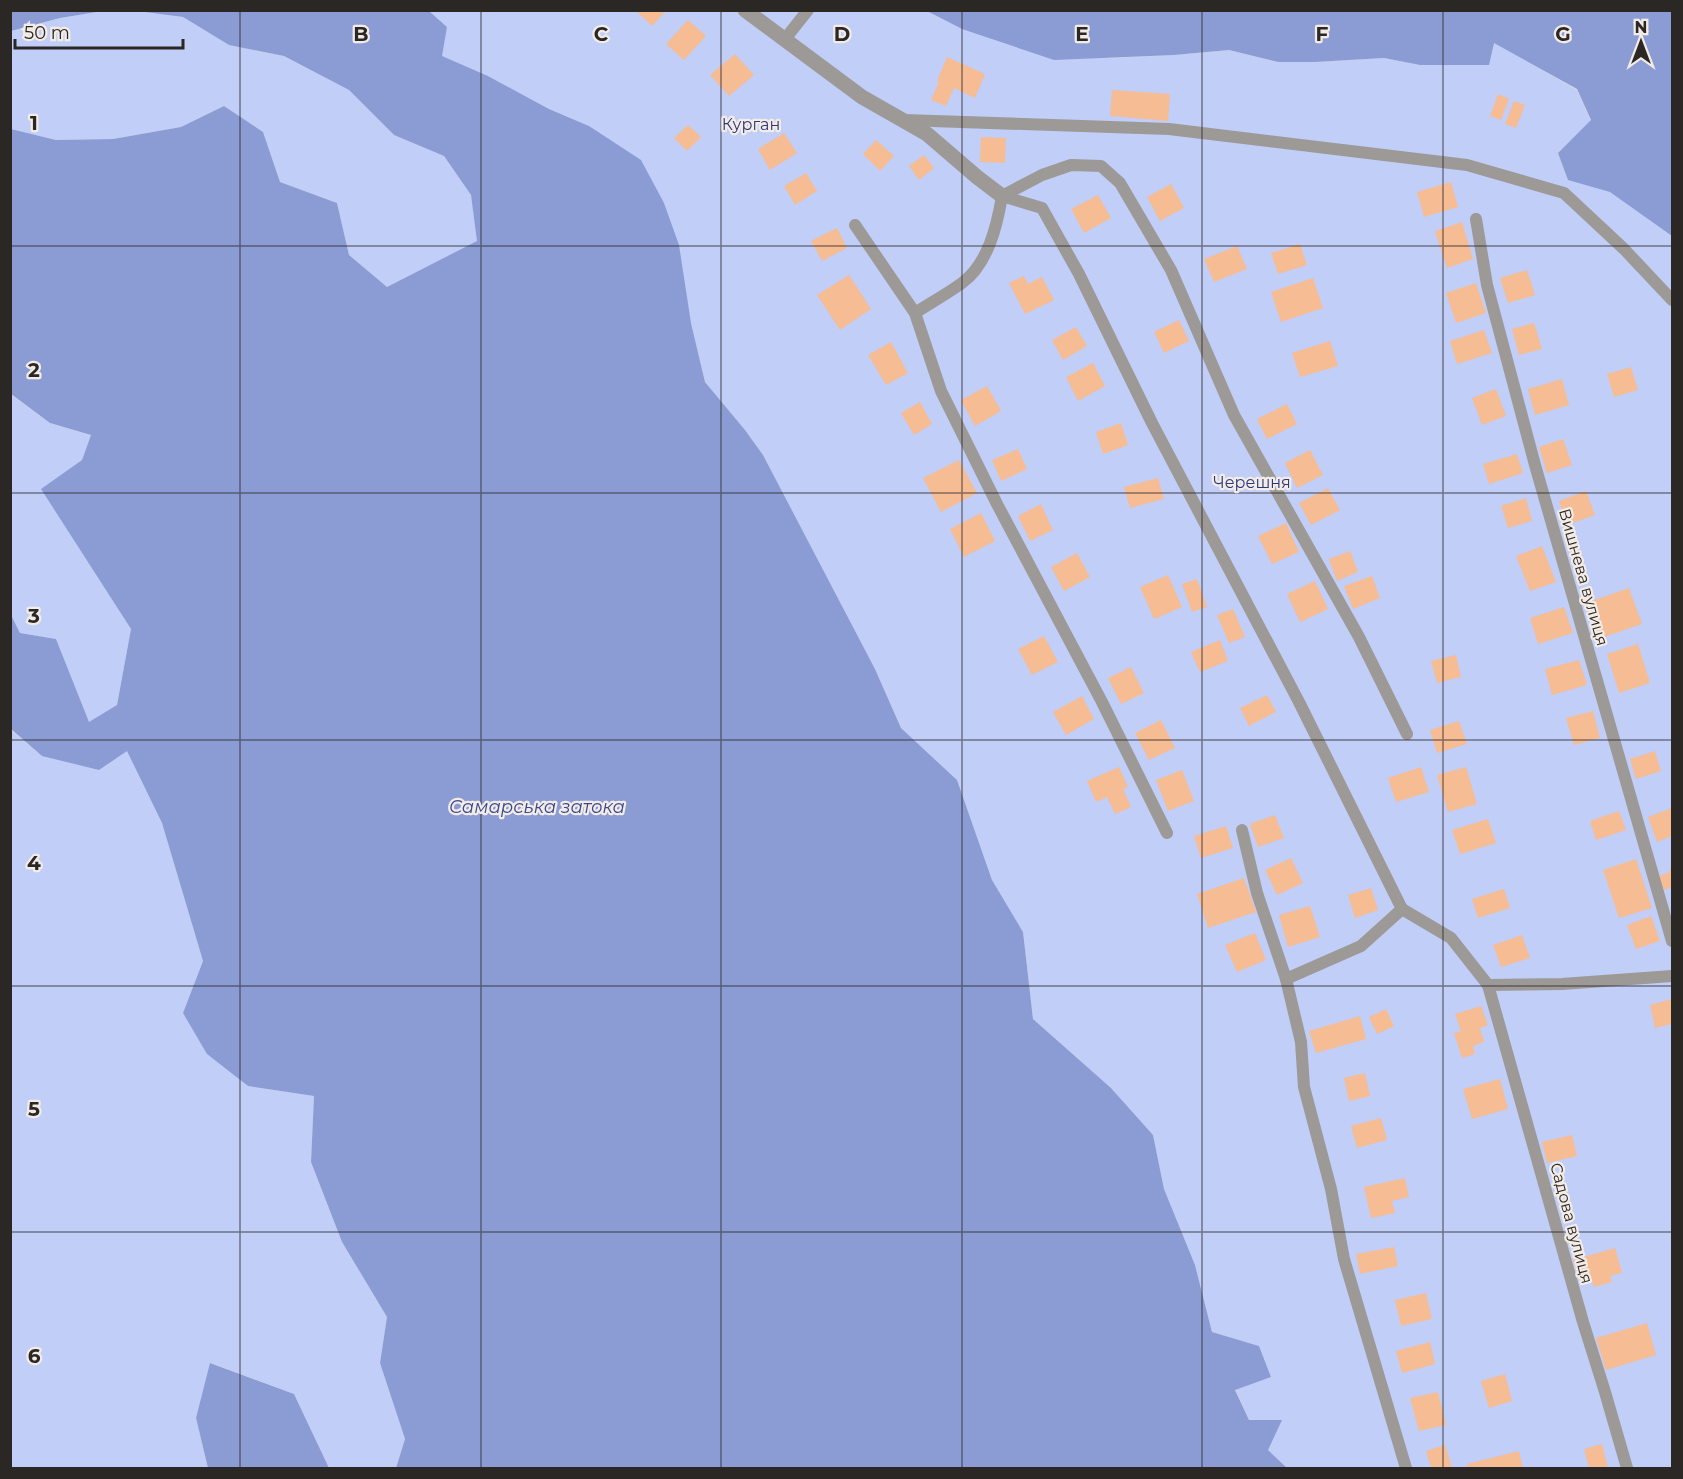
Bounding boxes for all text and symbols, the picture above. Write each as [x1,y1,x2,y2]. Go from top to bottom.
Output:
scale bar [15,12,183,50]
north arrow [1611,12,1671,72]
text: N [1635,18,1647,37]
text: 50 m [24,22,70,44]
text: B [353,22,369,46]
text: C [594,22,609,46]
text: D [834,22,850,46]
text: E [1075,22,1089,46]
text: F [1316,22,1329,46]
text: G [1555,22,1571,46]
text: 1 [30,111,38,135]
park label: Курган [722,115,780,134]
text: 2 [28,358,40,382]
park label: Черешня [1213,473,1291,492]
street label: Вишнева вулиця [1555,506,1612,648]
text: 3 [27,604,40,628]
water label: Самарська затока [449,796,625,818]
text: 4 [27,851,41,875]
text: 5 [28,1097,40,1121]
street label: Садова вулиця [1546,1161,1597,1286]
text: 6 [28,1344,41,1368]

